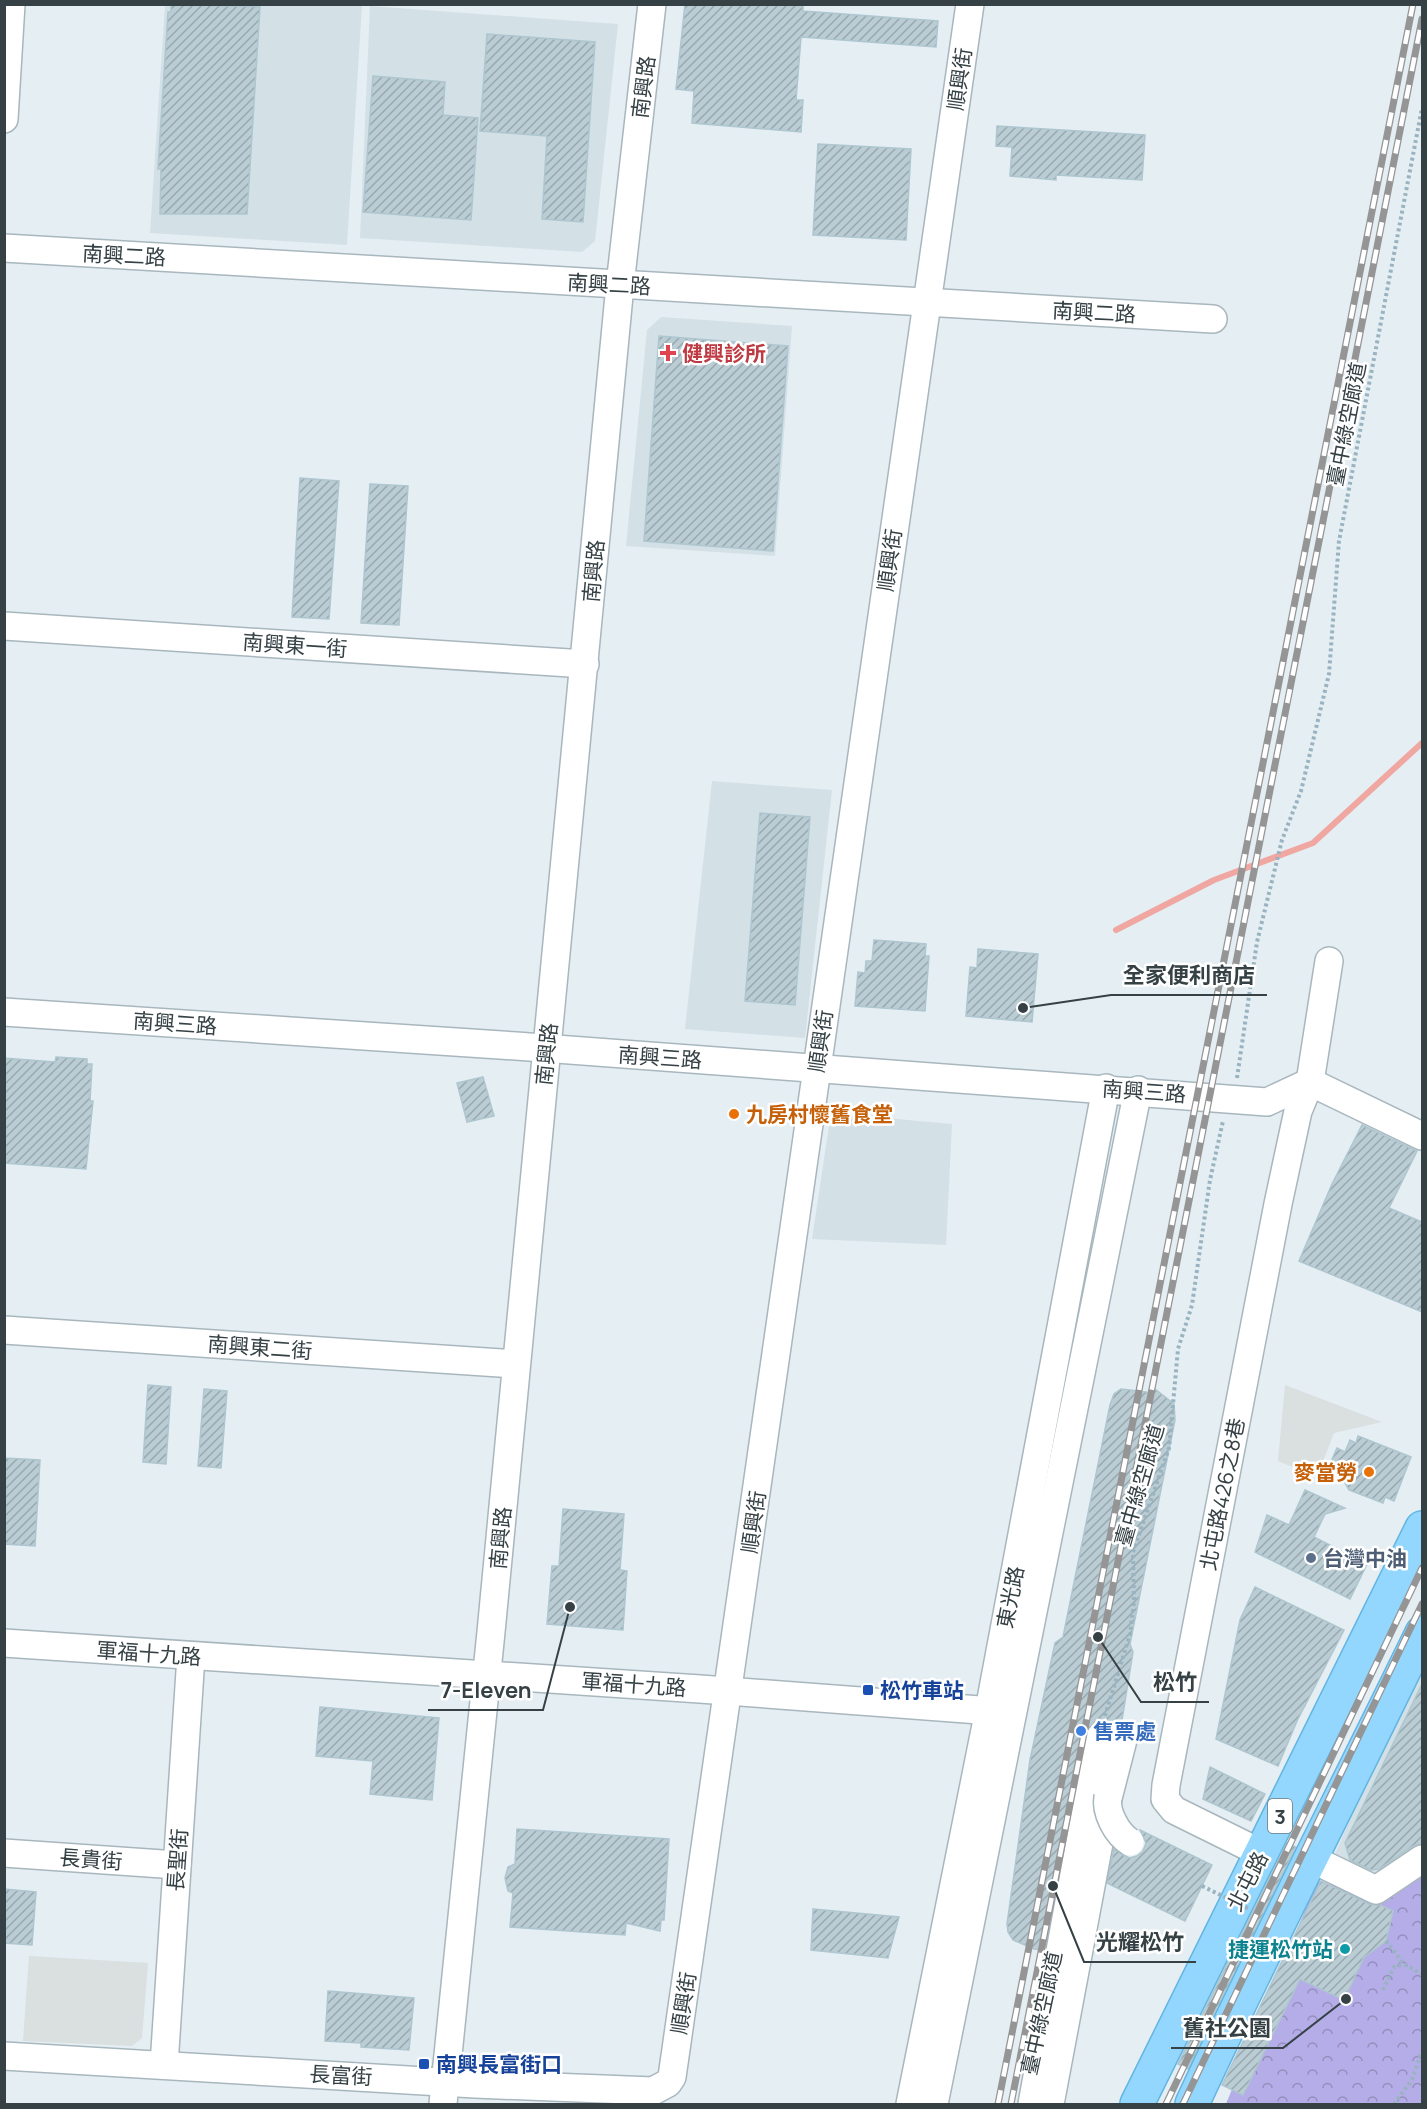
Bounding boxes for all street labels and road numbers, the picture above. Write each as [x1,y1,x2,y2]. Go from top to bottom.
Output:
street label: 順興街 [941,46,977,112]
street label: 南興路 [625,54,661,120]
street label: 南興二路 [81,239,167,271]
street label: 南興二路 [566,268,652,300]
street label: 南興二路 [1051,296,1137,328]
street label: 臺中綠空廊道 [1320,359,1372,489]
street label: 順興街 [871,527,907,593]
street label: 南興路 [576,538,610,604]
street label: 南興東一街 [242,627,348,663]
street label: 南興三路 [132,1006,218,1040]
street label: 順興街 [802,1008,838,1074]
street label: 南興路 [529,1021,563,1087]
street label: 南興三路 [617,1040,703,1074]
street label: 南興三路 [1101,1074,1187,1108]
street label: 南興東二街 [207,1329,313,1365]
street label: 北屯路426之8巷 [1194,1415,1250,1573]
street label: 臺中綠空廊道 [1108,1421,1170,1549]
street label: 順興街 [735,1489,771,1555]
street label: 南興路 [483,1505,517,1571]
street label: 東光路 [990,1563,1030,1631]
street label: 軍福十九路 [96,1635,202,1671]
street label: 軍福十九路 [581,1666,687,1702]
road number: 3 [1268,1799,1292,1833]
street label: 長聖街 [161,1828,193,1892]
street label: 長貴街 [59,1843,123,1875]
street label: 北屯路 [1220,1847,1274,1915]
street label: 臺中綠空廊道 [1014,1948,1068,2078]
street label: 順興街 [664,1970,702,2036]
street label: 長富街 [309,2059,373,2091]

